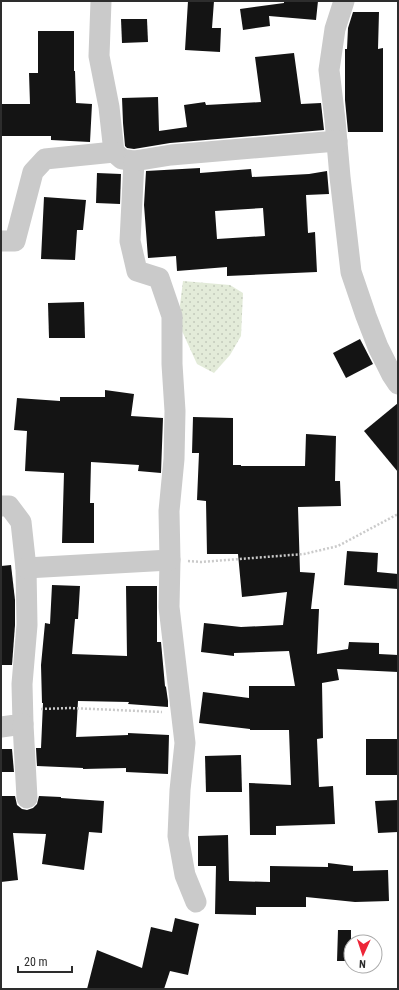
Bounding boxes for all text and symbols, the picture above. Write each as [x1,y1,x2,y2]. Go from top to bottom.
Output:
north arrow [343,934,383,974]
scale bar [18,948,72,974]
text: 20 m [24,955,48,969]
text: N [359,957,366,970]

